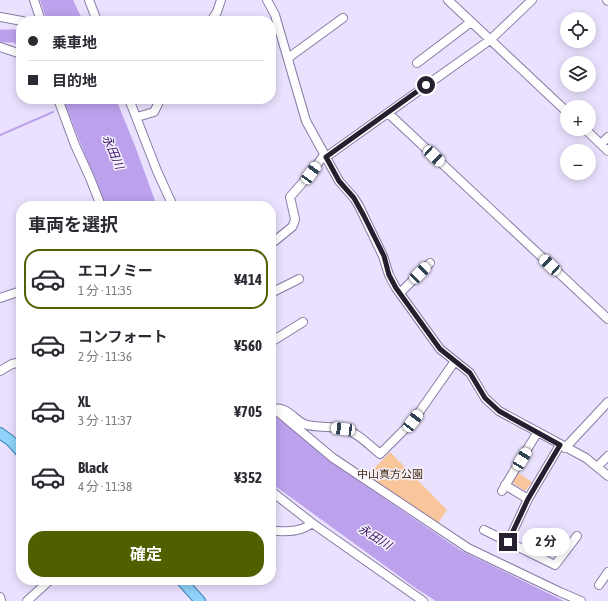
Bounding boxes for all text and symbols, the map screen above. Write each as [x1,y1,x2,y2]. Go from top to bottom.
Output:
map controls [560,12,596,180]
button: locate [560,12,596,48]
text: 乗車地 [52,34,97,51]
button: layers [560,56,596,92]
text: 目的地 [52,72,97,89]
route start [417,76,435,94]
button: + [560,100,596,136]
water label: 永田川 [100,133,127,173]
car [421,143,447,169]
button: − [560,144,596,180]
car [299,160,323,186]
text: 車両を選択 [28,214,118,235]
car [537,252,563,278]
car [407,260,433,286]
icon: car [30,261,66,297]
text: エコノミー [78,262,153,279]
text: ¥414 [234,271,262,288]
text: 1 分 · 11:35 [78,283,132,298]
icon: car [30,327,66,363]
text: コンフォート [78,328,168,345]
text: ¥560 [234,337,262,354]
text: 2 分 · 11:36 [78,349,132,364]
icon: car [30,393,66,429]
text: XL [78,393,91,410]
text: ¥705 [234,403,262,420]
car [401,408,425,434]
text: 3 分 · 11:37 [78,413,132,428]
car [330,422,356,436]
car [511,446,533,472]
icon: car [30,459,66,495]
text: Black [78,459,108,476]
park label: 中山真方公園 [357,468,423,480]
text: ¥352 [234,469,262,486]
text: 4 分 · 11:38 [78,479,132,494]
water label: 永田川 [356,522,396,554]
callout: 2 分 [522,528,570,556]
button: 確定 [28,531,264,577]
route end [499,533,517,551]
text: 2 分 [536,534,556,549]

